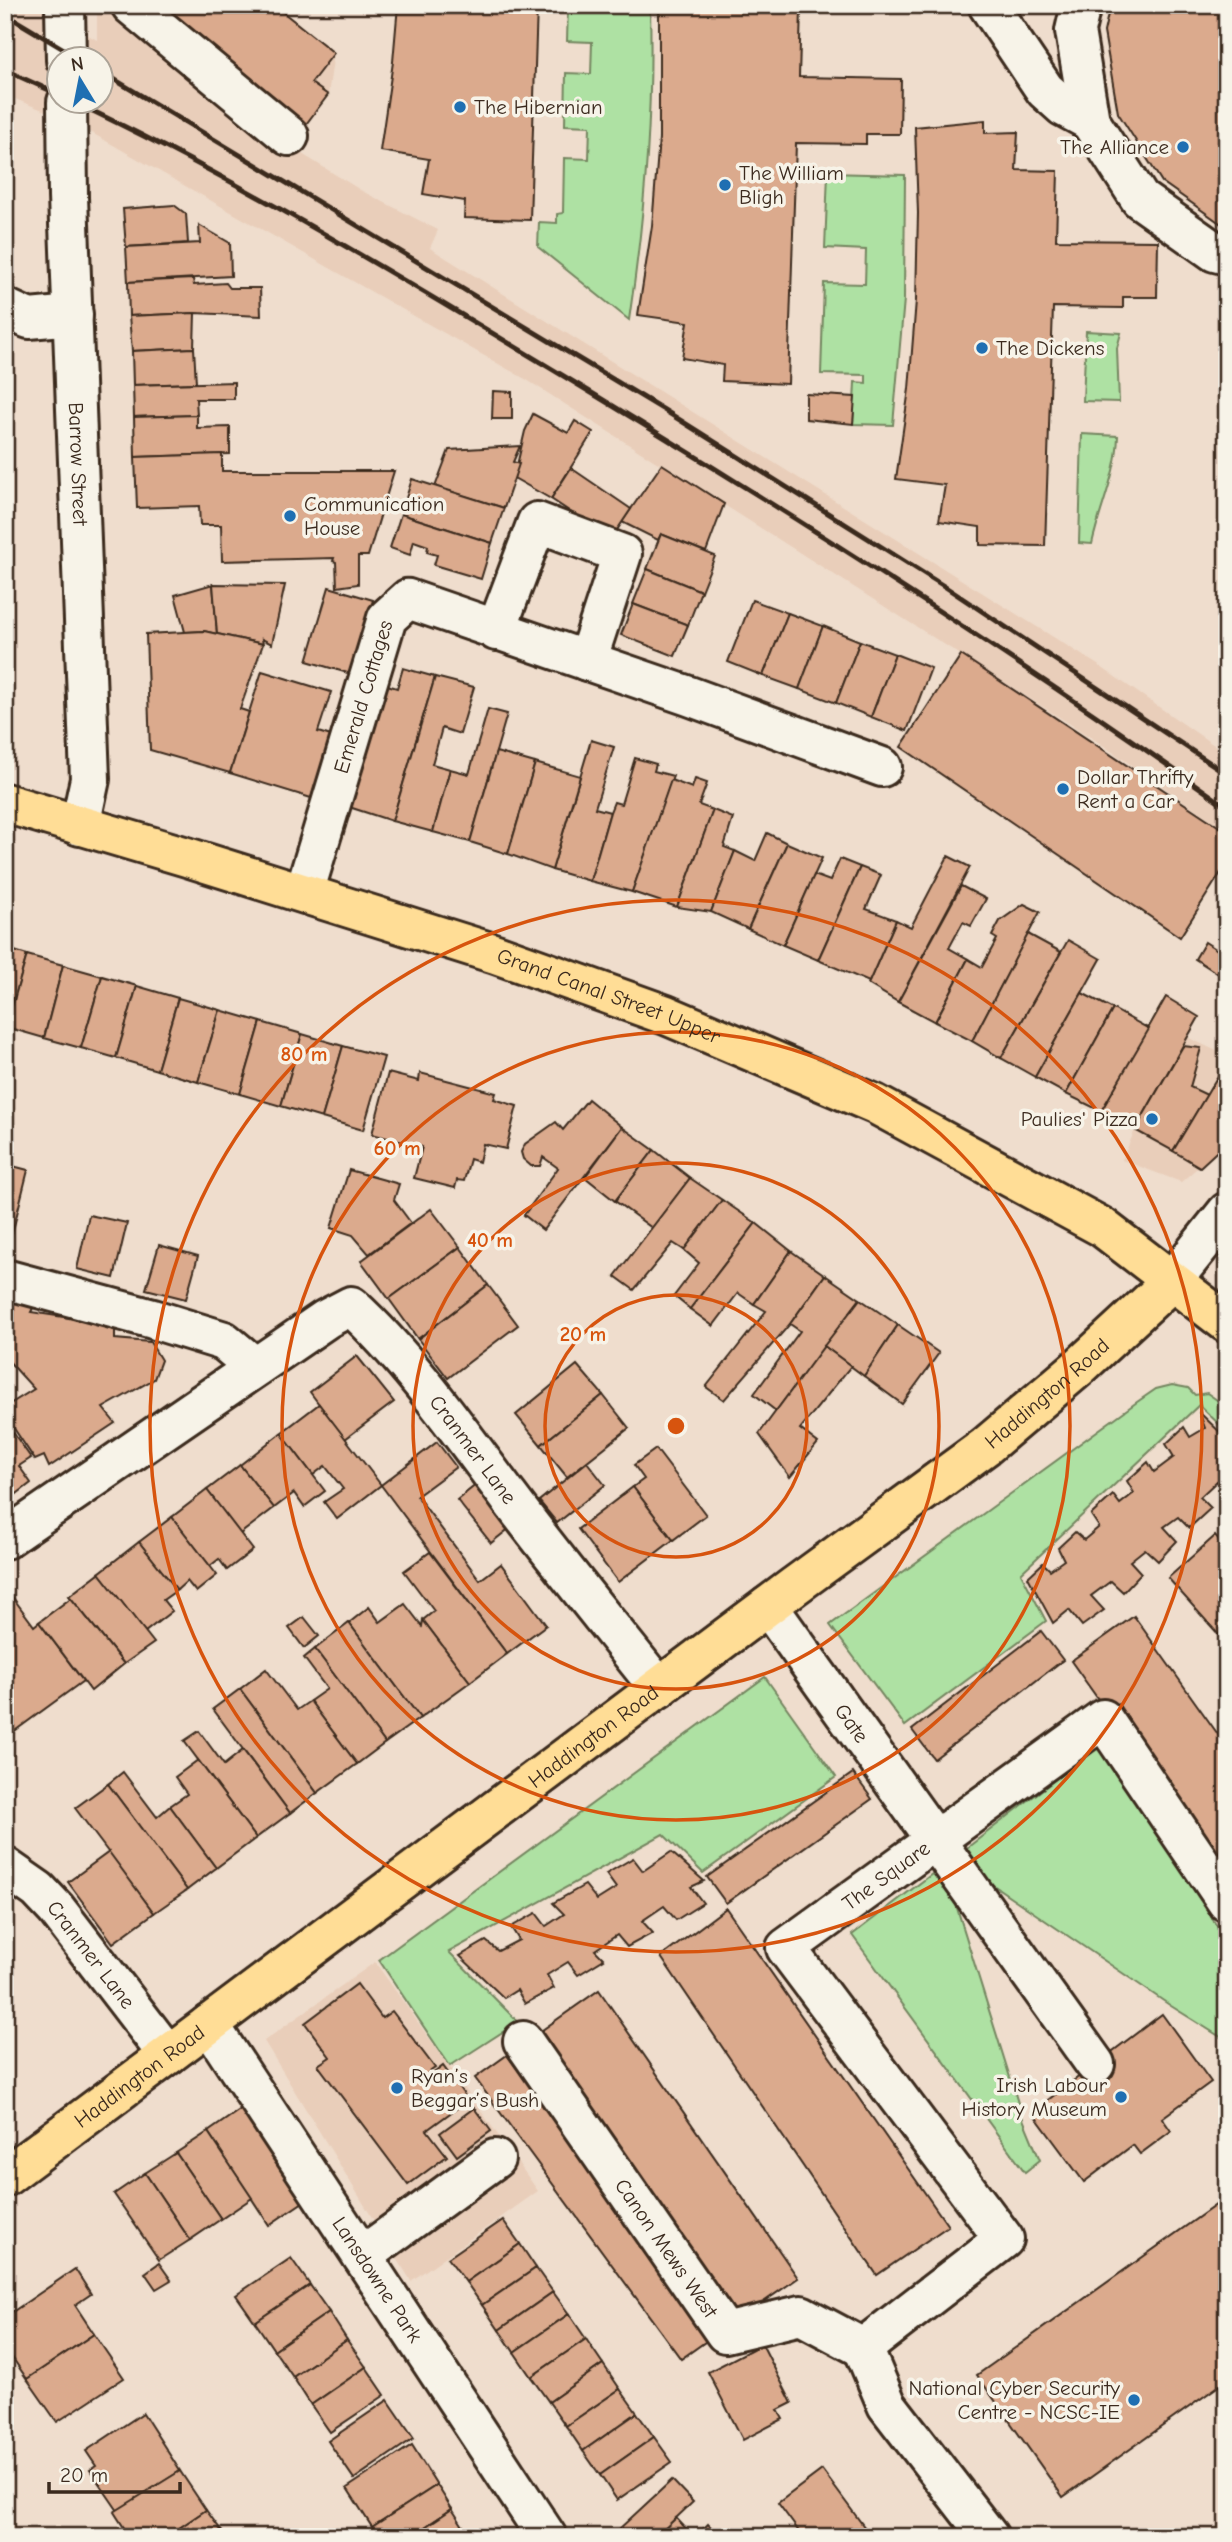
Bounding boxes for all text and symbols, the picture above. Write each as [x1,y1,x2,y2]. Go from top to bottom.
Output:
north arrow [46,46,116,116]
text: N [69,52,85,76]
place label: The Hibernian [474,95,603,119]
marker: The Hibernian [452,99,468,115]
place label: The Alliance [1060,135,1169,159]
marker: The Alliance [1175,139,1191,155]
place label: The William Bligh [739,161,844,209]
marker: The William Bligh [717,177,733,193]
place label: The Dickens [996,336,1104,360]
marker: The Dickens [974,340,990,356]
street label: Barrow Street [64,402,92,527]
place label: Communication House [304,492,444,540]
marker: Communication House [282,508,298,524]
street label: Emerald Cottages [329,617,398,776]
place label: Dollar Thrifty Rent a Car [1077,765,1194,813]
marker: Dollar Thrifty Rent a Car [1055,781,1071,797]
street label: Grand Canal Street Upper [494,943,725,1049]
text: 80 m [281,1042,327,1066]
place label: Paulies' Pizza [1021,1107,1138,1131]
marker: Paulies' Pizza [1144,1111,1160,1127]
text: 60 m [373,1136,421,1160]
text: 40 m [467,1228,513,1252]
text: 20 m [560,1322,606,1346]
street label: Haddington Road [980,1333,1114,1454]
street label: Cranmer Lane [424,1390,521,1509]
centre of rings [664,1414,688,1438]
street label: Haddington Road [524,1680,663,1793]
street label: Gate [830,1699,874,1747]
street label: The Square [838,1836,935,1915]
street label: Cranmer Lane [42,1895,140,2013]
street label: Haddington Road [70,2020,209,2133]
place label: Ryan’s Beggar’s Bush [411,2064,539,2112]
place label: Irish Labour History Museum [961,2073,1108,2121]
marker: Ryan’s Beggar’s Bush [389,2080,405,2096]
marker: Irish Labour History Museum [1113,2089,1129,2105]
street label: Canon Mews West [610,2174,723,2323]
street label: Lansdowne Park [327,2212,427,2347]
place label: National Cyber Security Centre - NCSC-IE [909,2376,1121,2424]
marker: National Cyber Security Centre - NCSC-IE [1126,2392,1142,2408]
scale bar [49,2451,180,2495]
text: 20 m [60,2463,108,2487]

